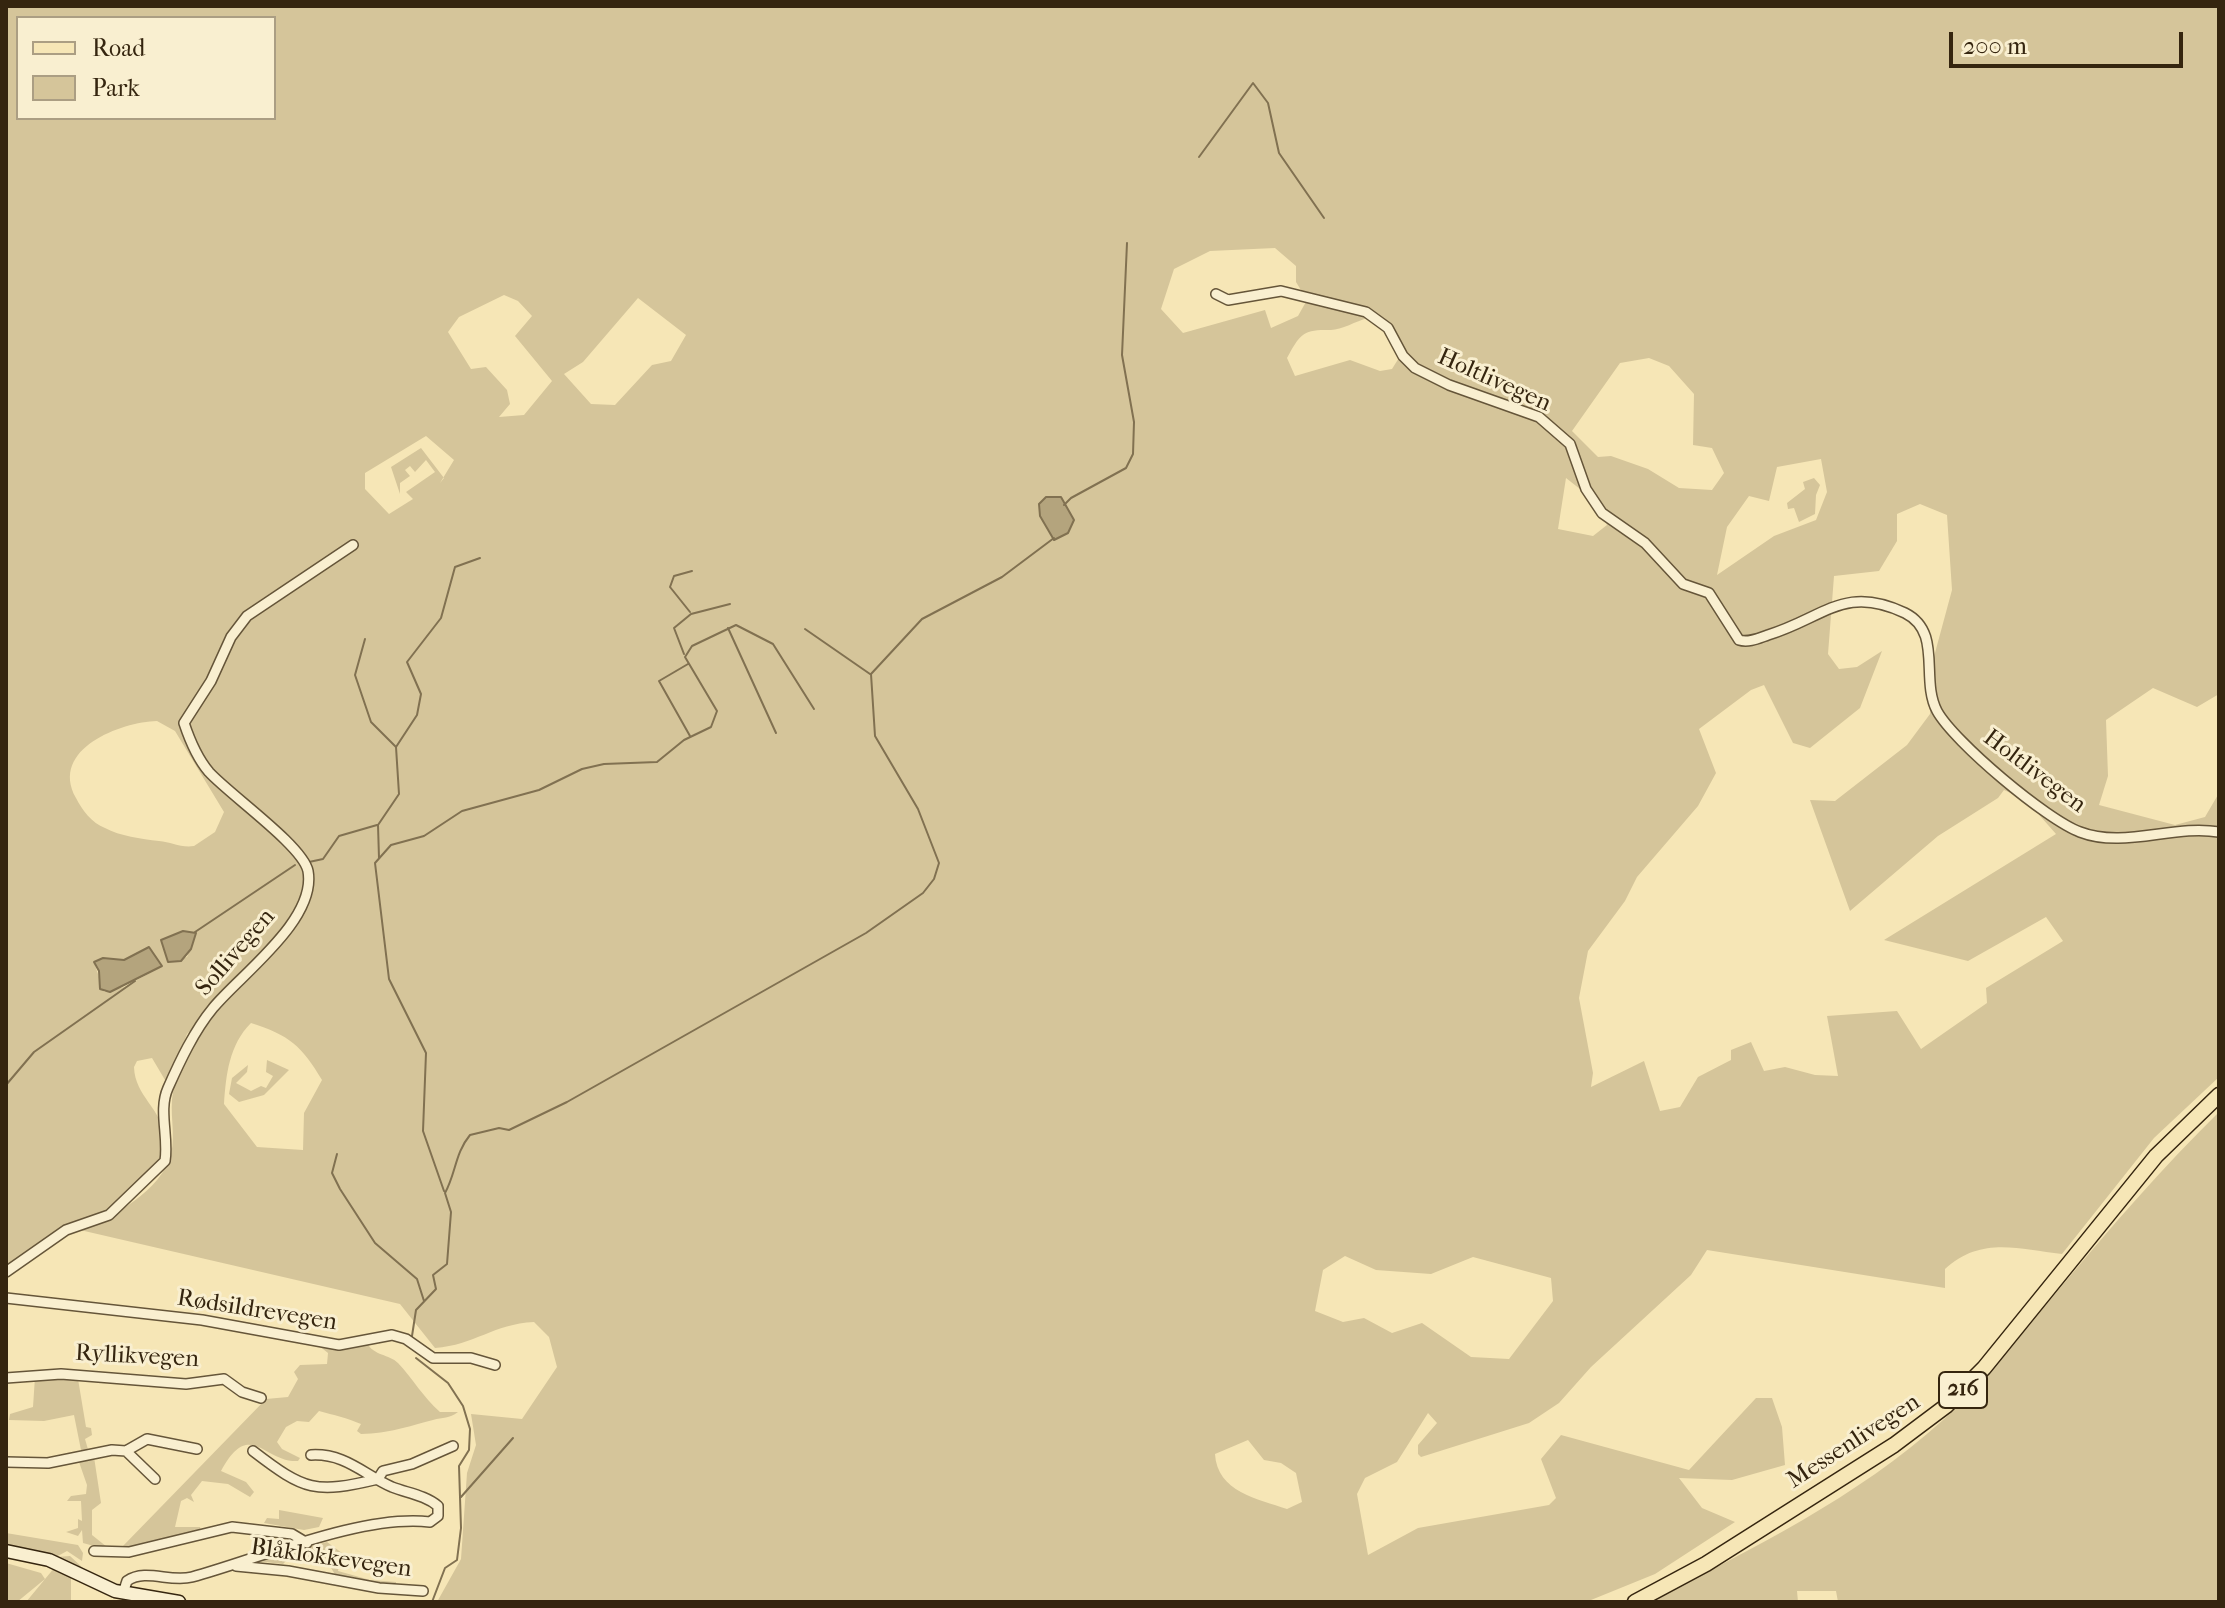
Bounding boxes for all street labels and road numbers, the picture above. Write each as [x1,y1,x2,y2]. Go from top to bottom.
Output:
street label: Holtlivegen [1433,343,1555,419]
street label: Holtlivegen [1977,724,2091,820]
street label: Sollivegen [190,903,282,1003]
street label: Rødsildrevegen [175,1284,339,1338]
street label: Ryllikvegen [74,1339,200,1375]
road number: 216 [1939,1372,1987,1408]
street label: Messenlivegen [1782,1388,1926,1496]
street label: Blåklokkevegen [249,1533,413,1585]

